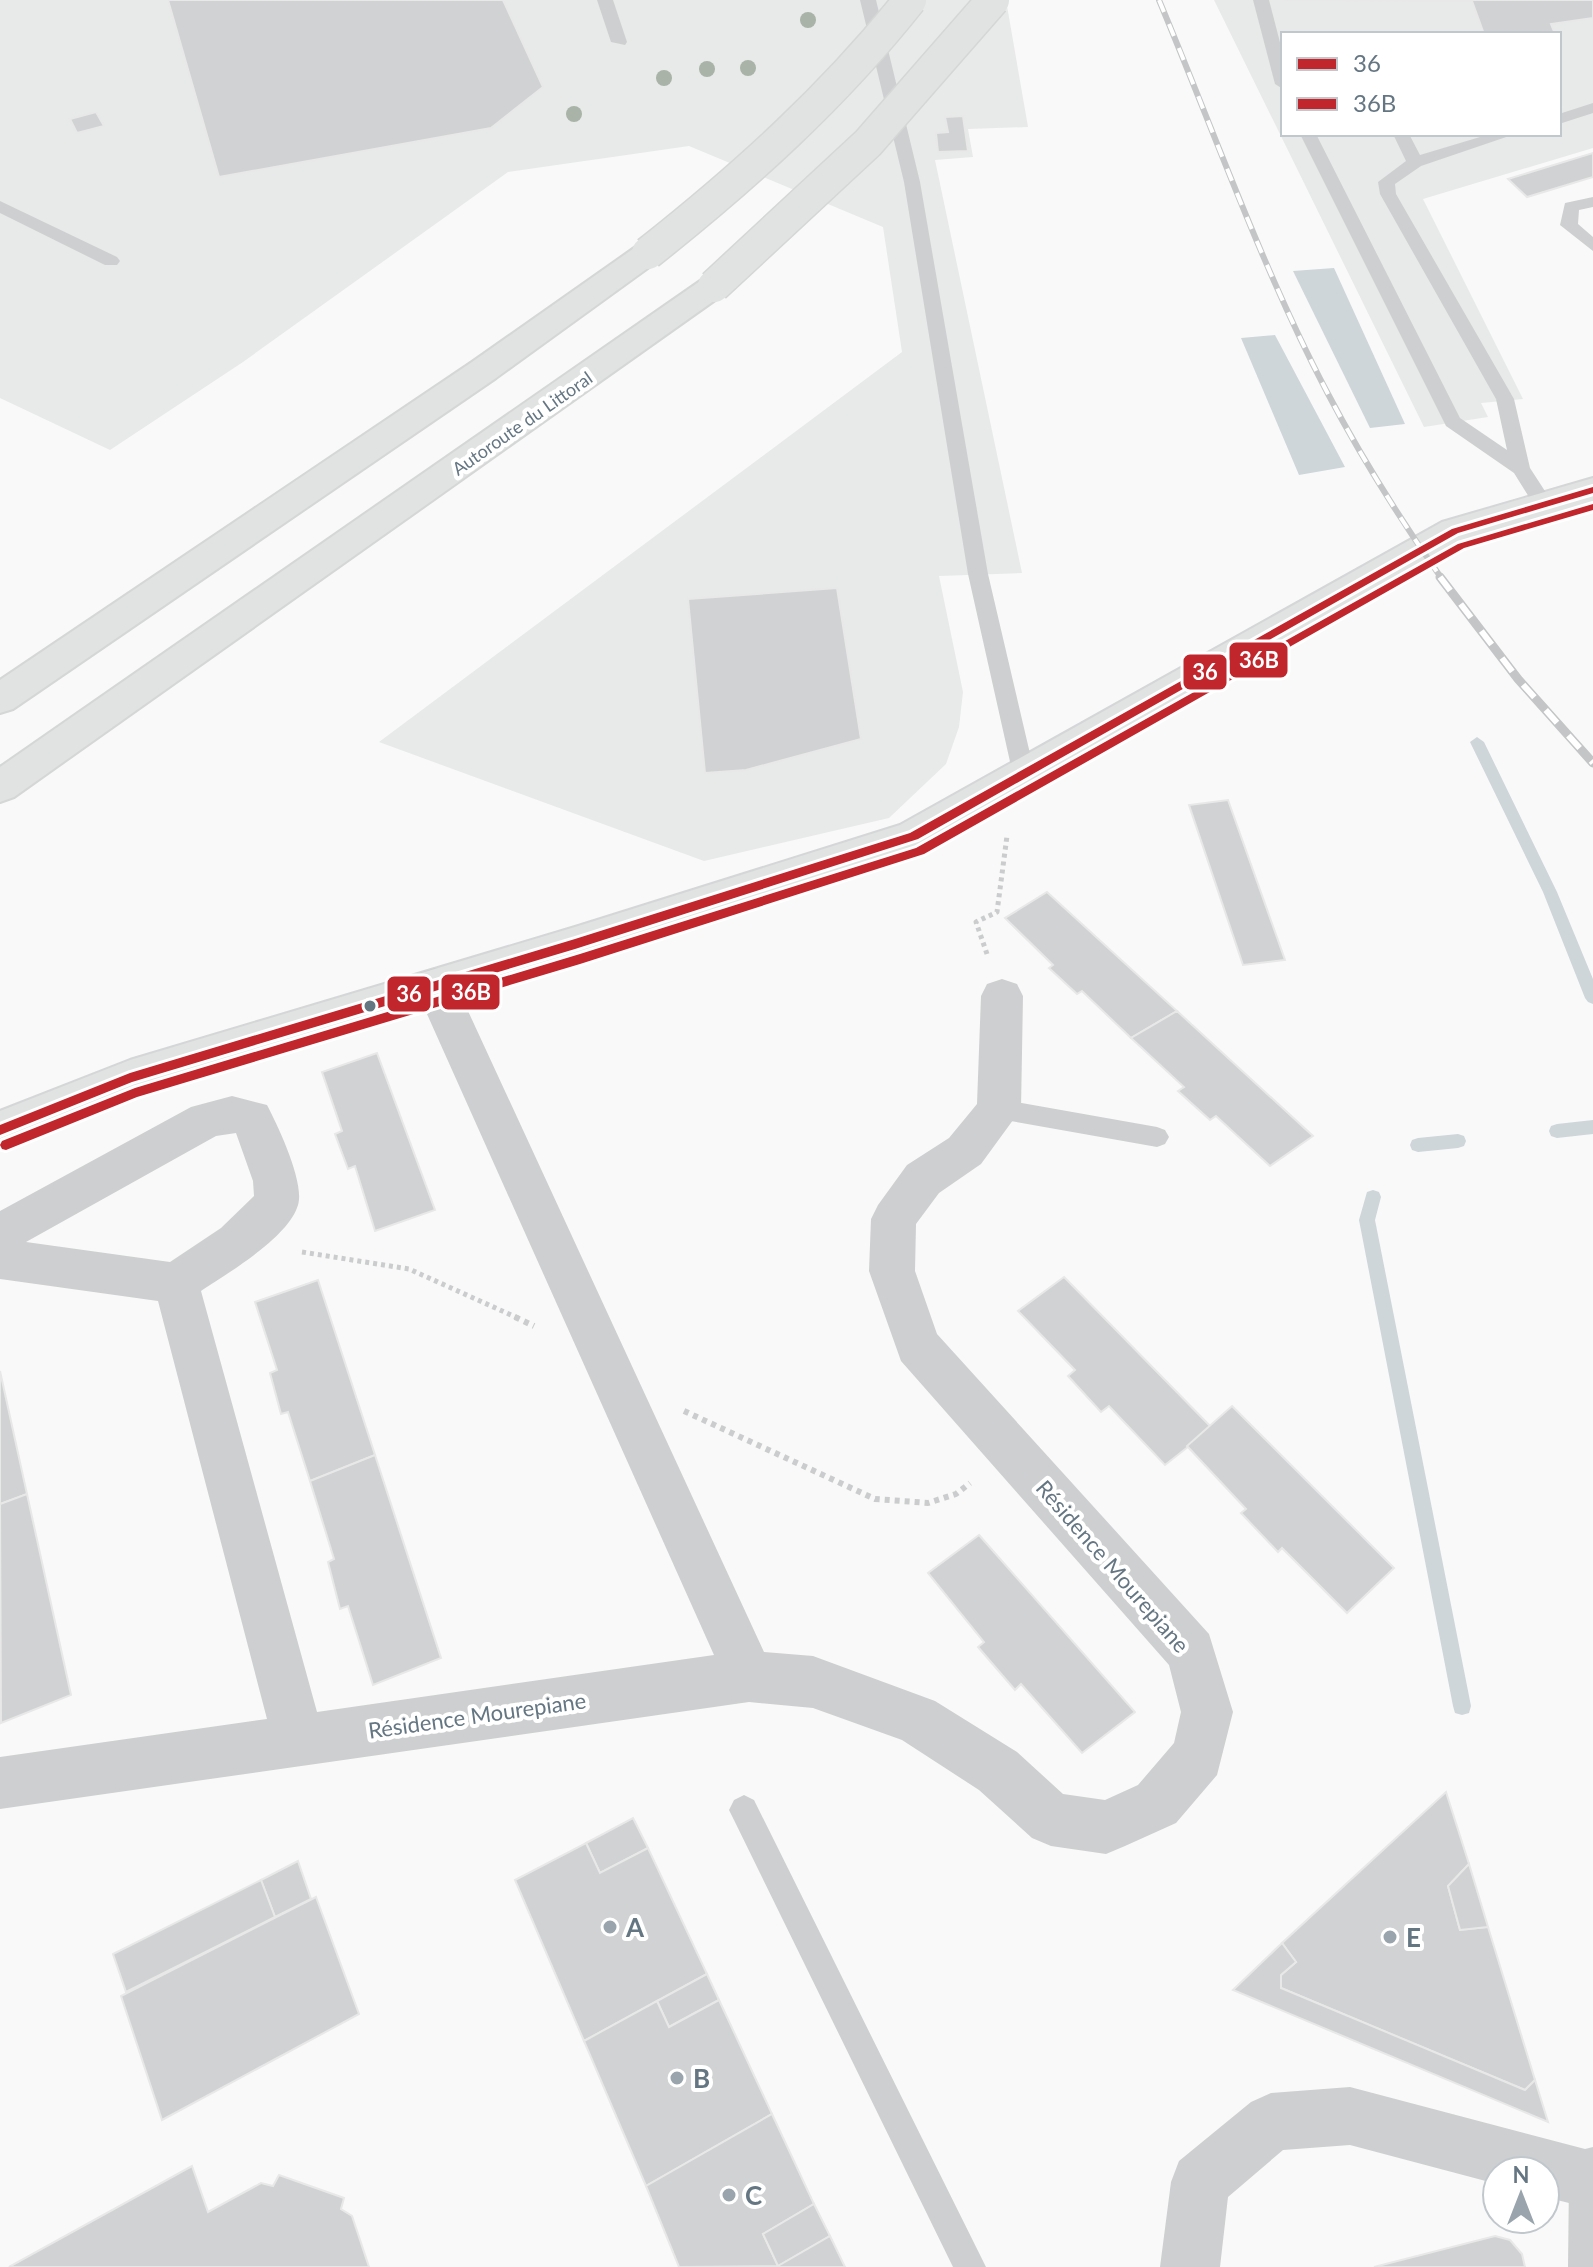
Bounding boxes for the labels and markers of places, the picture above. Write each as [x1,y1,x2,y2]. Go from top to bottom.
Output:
unlabelled marker [362,998,378,1014]
place label: A [625,1911,645,1943]
marker: A [601,1918,619,1936]
place label: E [1406,1921,1421,1953]
marker: E [1381,1928,1399,1946]
place label: B [693,2062,710,2094]
marker: B [668,2069,686,2087]
place label: C [745,2179,762,2211]
marker: C [720,2186,738,2204]

